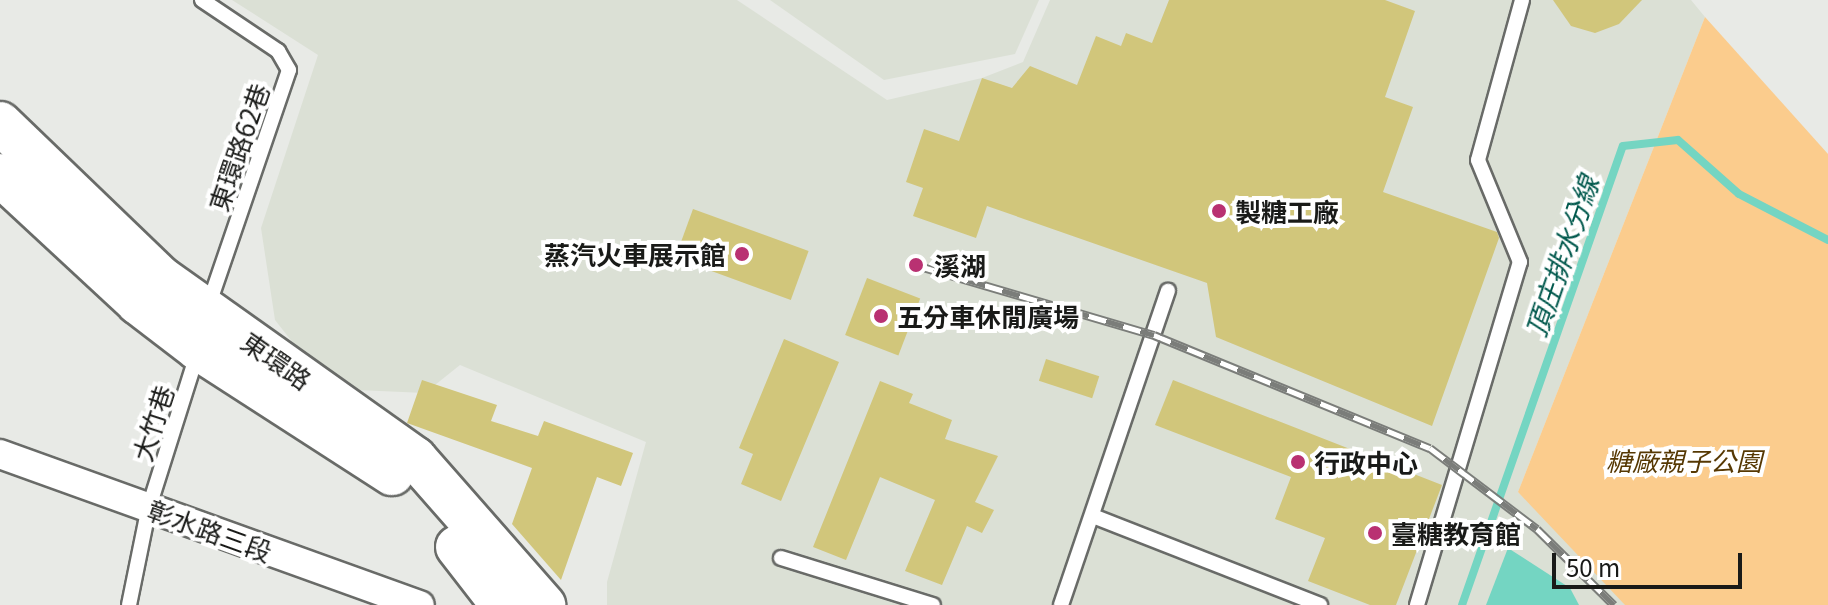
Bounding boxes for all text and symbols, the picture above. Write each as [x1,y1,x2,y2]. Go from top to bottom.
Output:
street label: 東環路62巷 [202,79,274,215]
water label: 頂庄排水分線 [1518,171,1604,341]
place label: 製糖工廠 [1235,195,1339,227]
marker: 製糖工廠 [1210,202,1228,220]
place label: 蒸汽火車展示館 [544,238,726,270]
marker: 蒸汽火車展示館 [733,245,751,263]
place label: 溪湖 [934,249,986,281]
marker: 溪湖 [905,254,927,276]
place label: 五分車休閒廣場 [897,300,1079,332]
marker: 五分車休閒廣場 [872,307,890,325]
street label: 東環路 [236,325,318,395]
street label: 大竹巷 [125,381,179,465]
park label: 糖廠親子公園 [1606,444,1762,476]
place label: 行政中心 [1314,446,1418,478]
marker: 行政中心 [1289,453,1307,471]
street label: 彰水路三段 [144,493,276,567]
place label: 臺糖教育館 [1391,517,1521,549]
marker: 臺糖教育館 [1366,524,1384,542]
scale bar [1556,537,1746,587]
text: 50 m [1566,549,1620,584]

